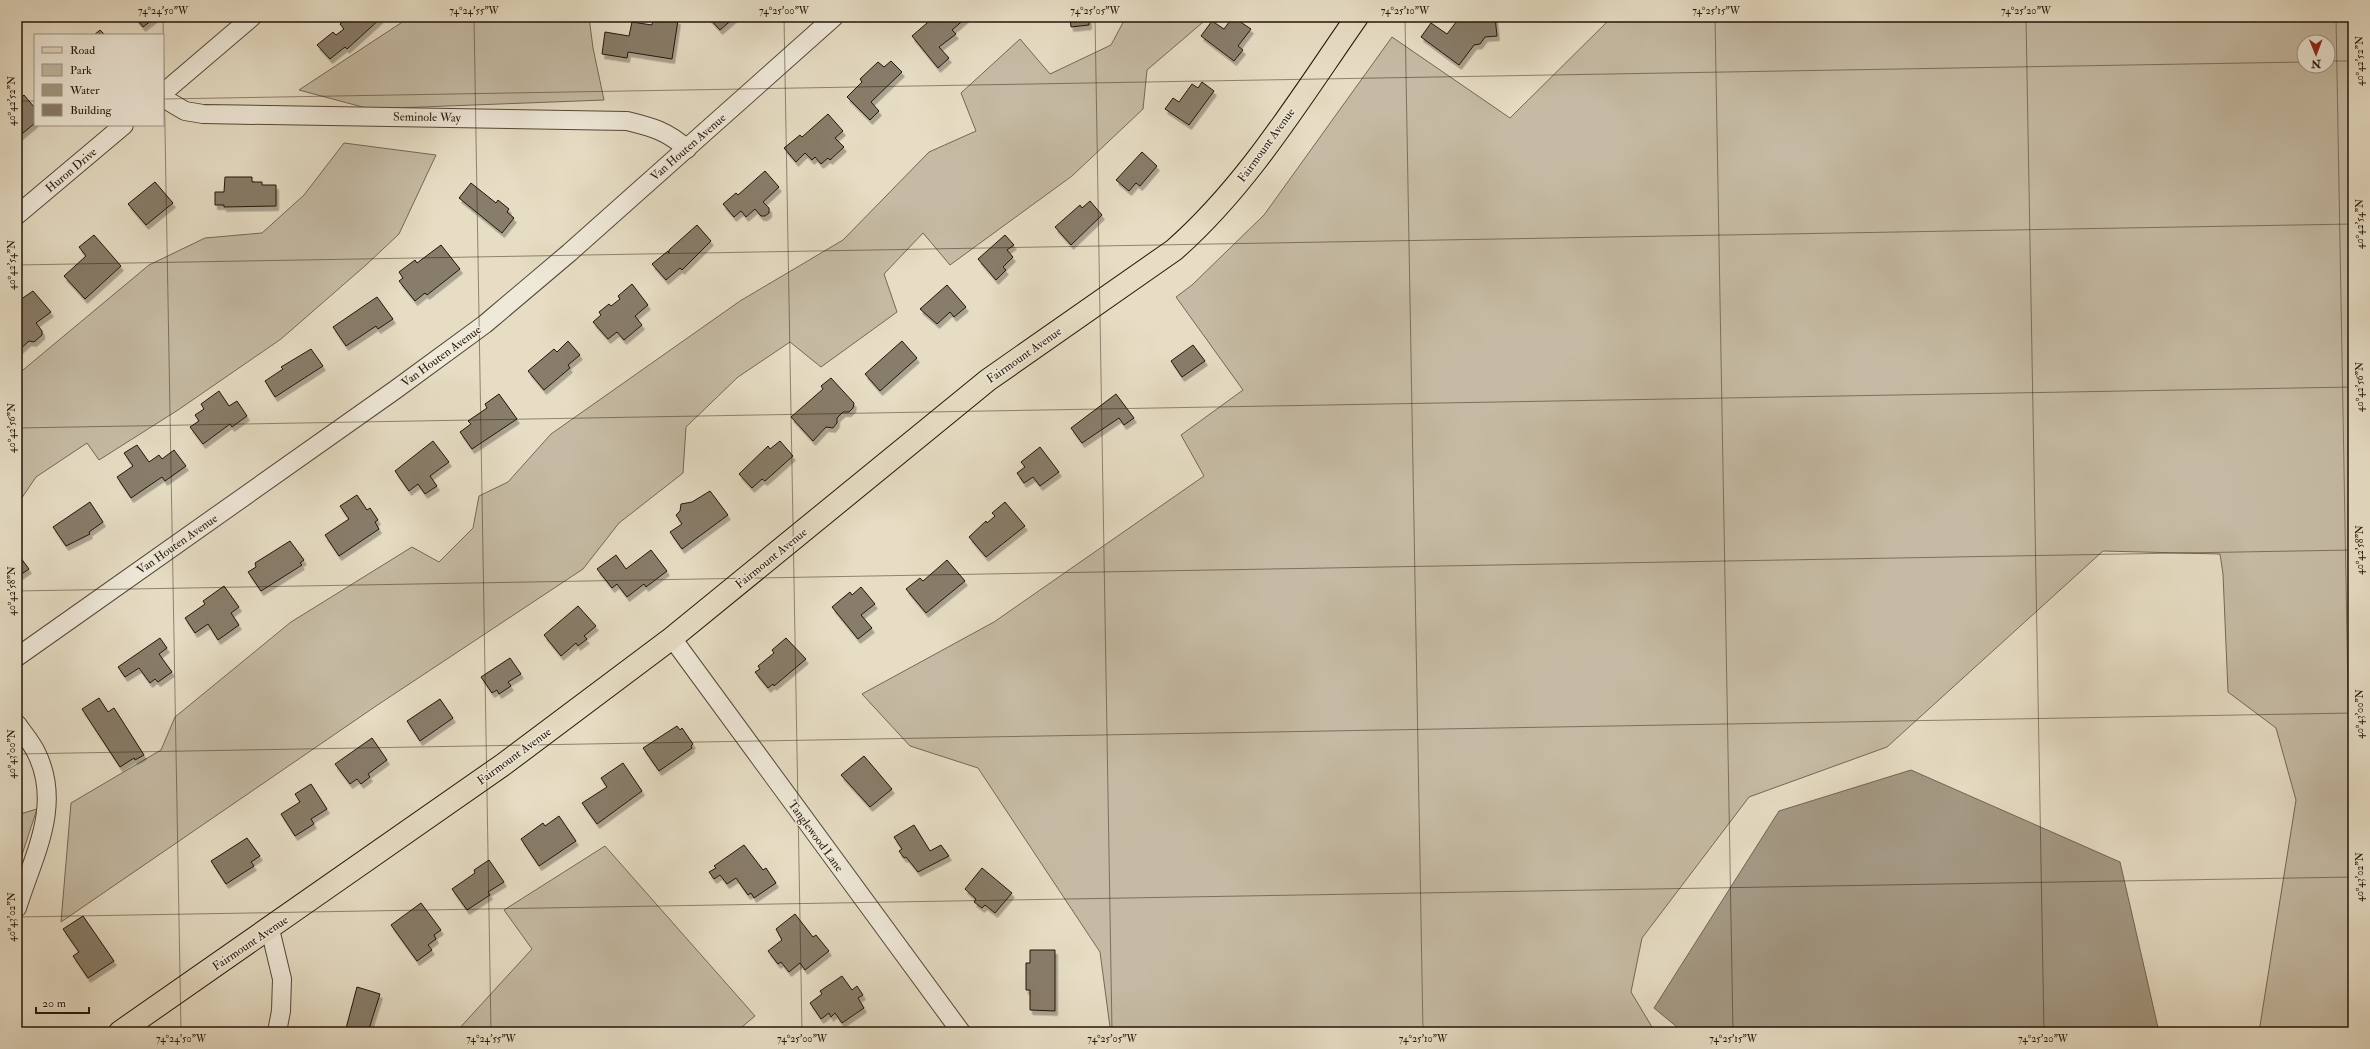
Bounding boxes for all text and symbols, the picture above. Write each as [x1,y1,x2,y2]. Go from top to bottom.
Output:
text: 74°24'50"W [138,5,189,17]
text: 74°24'55"W [449,5,500,17]
text: 74°25'00"W [759,5,810,17]
text: 74°25'05"W [1070,5,1120,17]
text: 74°25'10"W [1381,5,1430,17]
text: 74°25'15"W [1692,5,1741,17]
text: 74°25'20"W [2001,5,2052,17]
legend [34,34,164,126]
north arrow [2296,34,2336,74]
text: 40°42'52"N [2354,36,2366,86]
text: Road [70,43,95,58]
text: N [2310,57,2322,70]
text: Park [70,63,92,78]
text: 40°42'52"N [6,76,18,126]
text: Water [69,83,100,98]
text: Building [70,103,113,118]
street label: Fairmount Avenue [1234,105,1298,185]
street label: Seminole Way [393,109,462,126]
street label: Van Houten Avenue [648,111,729,184]
street label: Huron Drive [43,145,100,196]
text: 40°42'54"N [2354,199,2366,249]
text: 40°42'54"N [6,240,18,290]
street label: Van Houten Avenue [398,322,484,390]
street label: Fairmount Avenue [984,324,1065,387]
text: 40°42'56"N [2354,362,2366,412]
text: 40°42'56"N [6,403,18,453]
street label: Van Houten Avenue [134,511,221,578]
street label: Fairmount Avenue [732,525,810,592]
text: 40°42'58"N [2354,525,2366,575]
text: 40°42'58"N [6,566,18,616]
text: 40°43'00"N [2354,689,2366,739]
street label: Fairmount Avenue [474,724,554,788]
text: 40°43'00"N [6,729,18,779]
street label: Tanglewood Lane [785,798,847,875]
text: 40°43'02"N [2354,852,2366,902]
text: 40°43'02"N [6,892,18,942]
street label: Fairmount Avenue [209,913,291,974]
scale bar [36,989,89,1015]
text: 20 m [42,996,67,1011]
text: 74°24'50"W [156,1033,207,1045]
text: 74°24'55"W [466,1033,517,1045]
text: 74°25'00"W [777,1033,828,1045]
text: 74°25'05"W [1087,1033,1137,1045]
text: 74°25'10"W [1399,1033,1448,1045]
text: 74°25'15"W [1709,1033,1758,1045]
text: 74°25'20"W [2018,1033,2069,1045]

